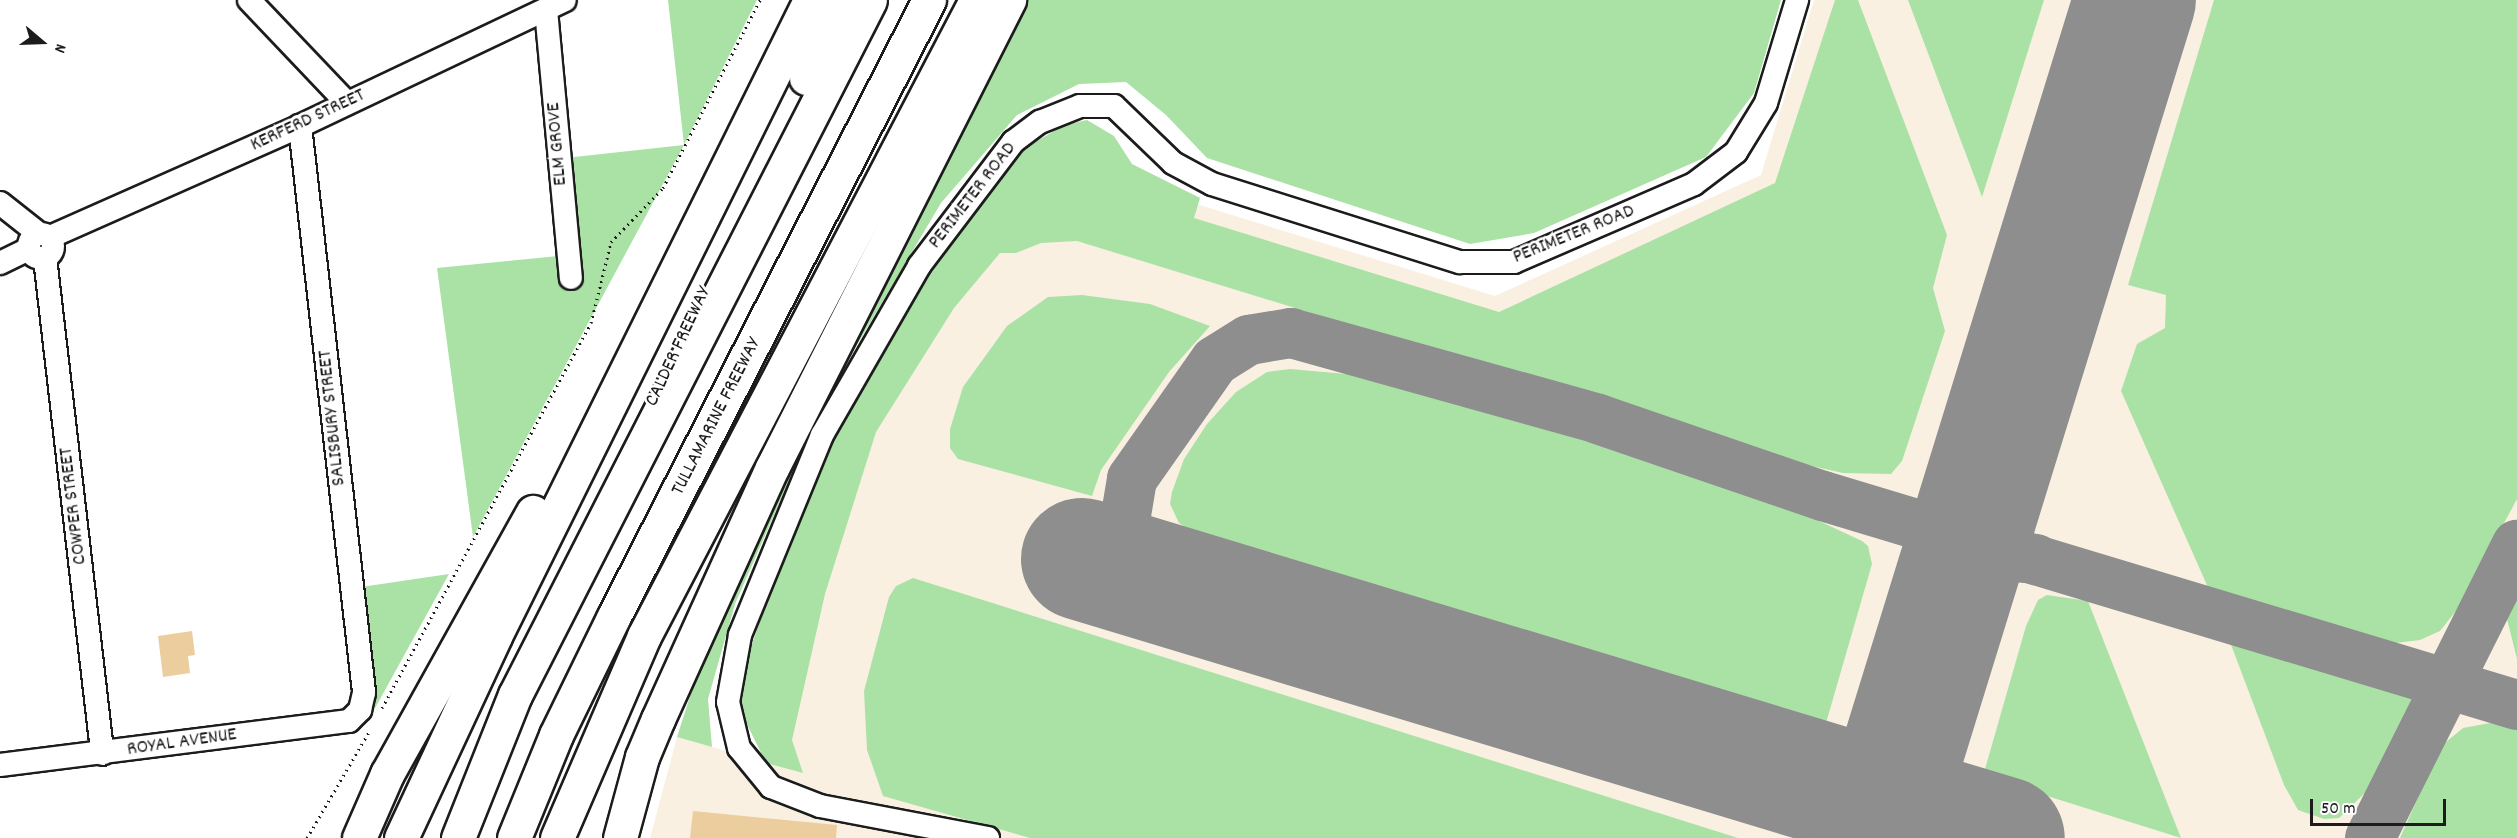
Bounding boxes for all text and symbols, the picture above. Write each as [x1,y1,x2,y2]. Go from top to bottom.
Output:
north arrow [12,12,72,72]
text: N [47,41,72,56]
street label: KERFERD STREET [247,84,369,158]
street label: ELM GROVE [542,101,574,187]
street label: PERIMETER ROAD [924,138,1022,254]
street label: PERIMETER ROAD [1510,200,1638,270]
street label: CALDER FREEWAY [641,283,717,411]
street label: TULLAMARINE FREEWAY [667,334,767,500]
street label: SALISBURY STREET [314,349,352,487]
street label: COWPER STREET [55,446,93,566]
street label: ROYAL AVENUE [126,723,238,763]
scale bar [2313,787,2450,825]
text: 50 m [2321,797,2356,822]

